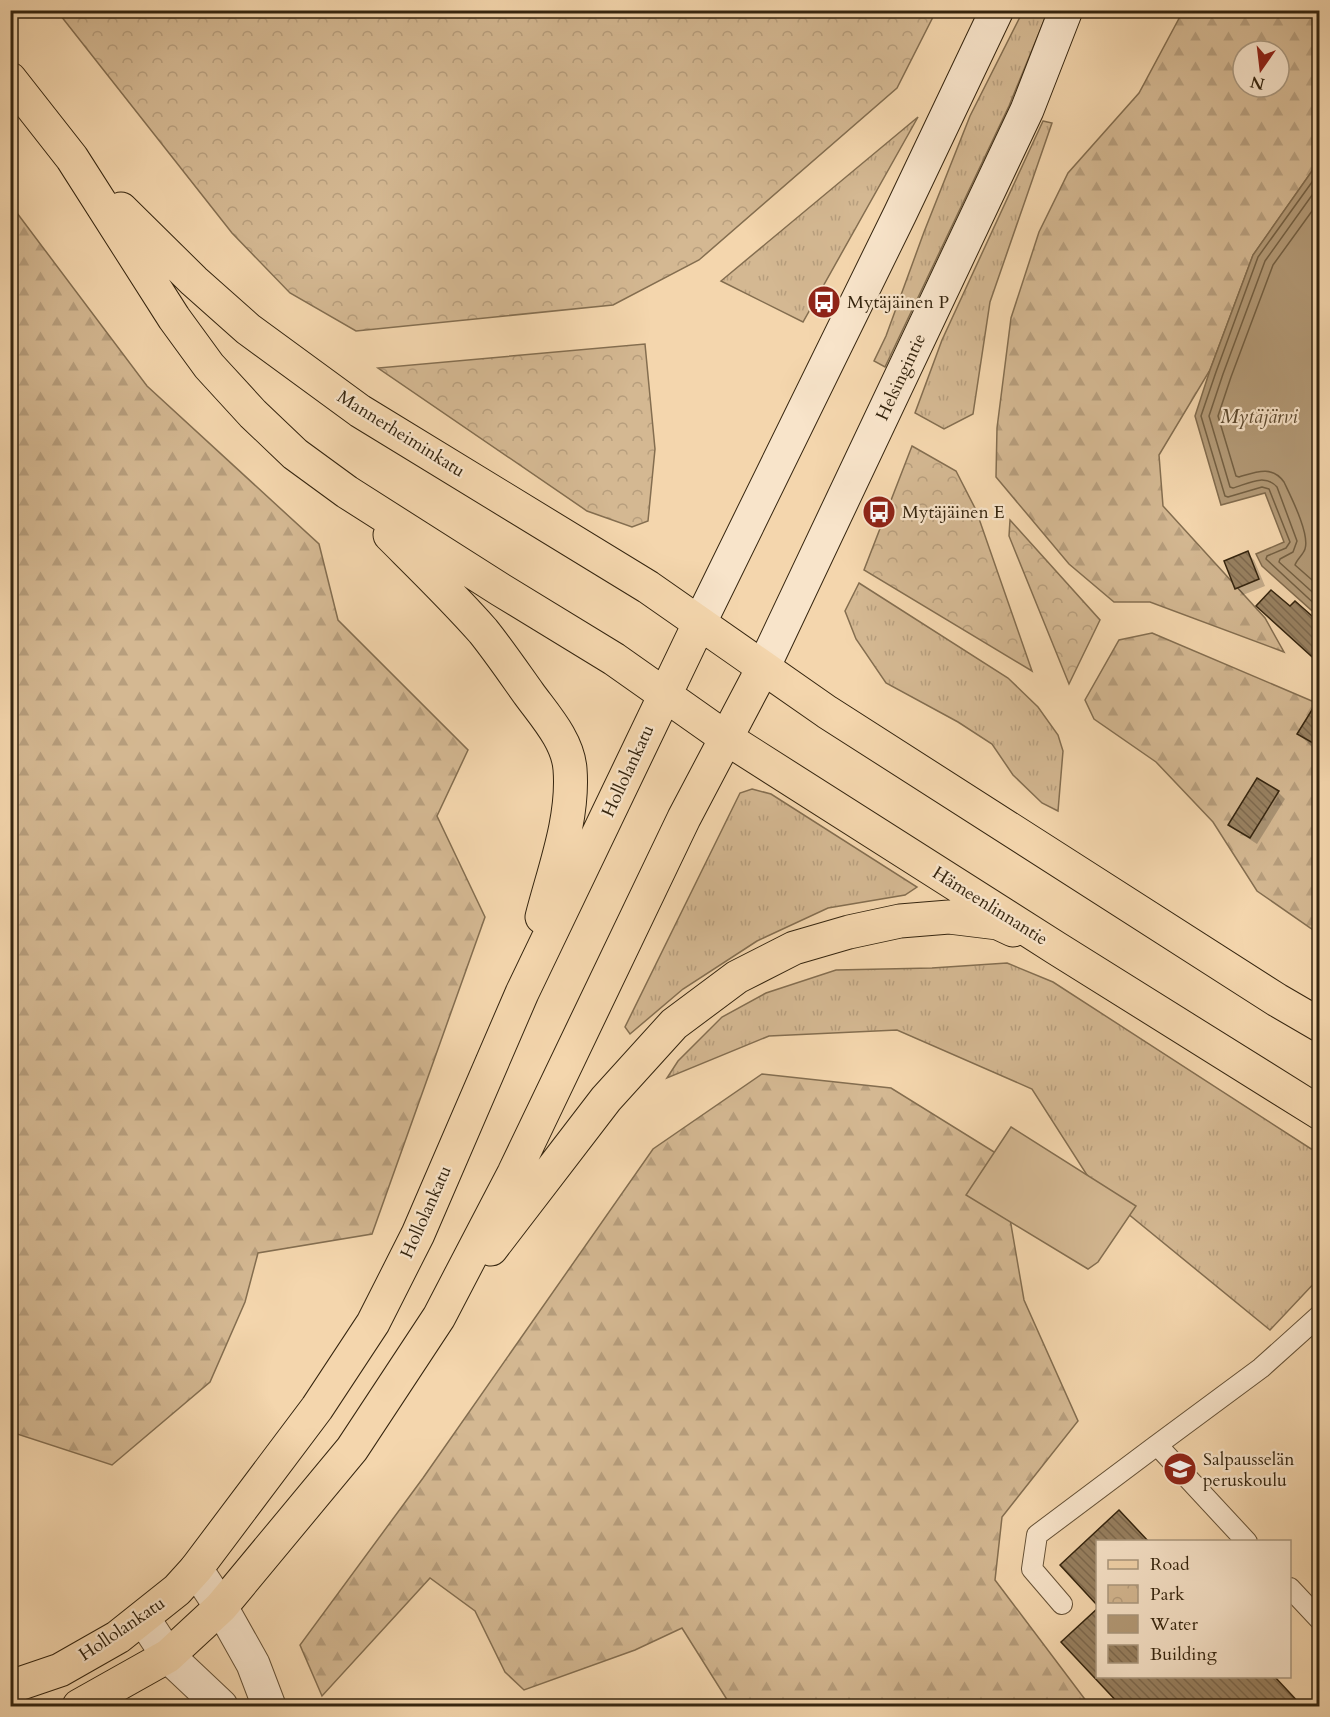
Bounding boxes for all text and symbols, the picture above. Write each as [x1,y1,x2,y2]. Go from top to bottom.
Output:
north arrow [1231,39,1291,99]
text: N [1248,70,1267,95]
bus stop icon: Mytäjäinen P [806,284,842,320]
place label: Mytäjäinen P [847,290,950,315]
street label: Helsingintie [870,329,932,425]
street label: Mannerheiminkatu [332,385,470,483]
water label: Mytäjärvi [1220,403,1298,430]
bus stop icon: Mytäjäinen E [861,494,897,530]
place label: Mytäjäinen E [902,500,1005,525]
street label: Hollolankatu [596,721,660,821]
street label: Hämeenlinnantie [927,860,1053,952]
street label: Hollolankatu [394,1161,458,1262]
place label: Salpausselän peruskoulu [1203,1447,1295,1493]
school or university icon: Salpausselän peruskoulu [1162,1451,1198,1487]
legend [1096,1540,1291,1678]
text: Road [1150,1552,1190,1577]
text: Park [1150,1582,1185,1607]
street label: Hollolankatu [74,1591,170,1667]
text: Water [1149,1612,1199,1637]
text: Building [1150,1642,1218,1667]

